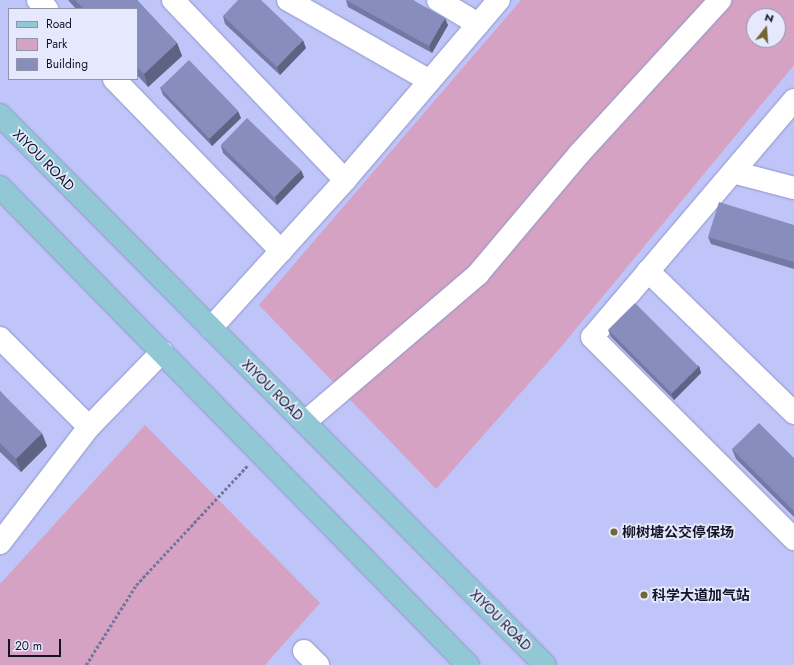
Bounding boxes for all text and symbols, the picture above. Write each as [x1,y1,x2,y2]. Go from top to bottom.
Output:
legend [8,8,138,80]
north arrow [746,8,786,48]
text: N [763,9,776,26]
text: Road [46,15,72,33]
text: Park [46,35,67,53]
text: Building [46,55,88,73]
street label: XIYOU ROAD [10,126,78,194]
street label: XIYOU ROAD [239,356,307,424]
place label: 柳树塘公交停保场 [622,524,734,540]
marker: 柳树塘公交停保场 [609,527,619,537]
street label: XIYOU ROAD [467,586,535,654]
place label: 科学大道加气站 [652,587,750,603]
marker: 科学大道加气站 [639,590,649,600]
scale bar [10,631,63,657]
text: 20 m [15,637,42,655]

